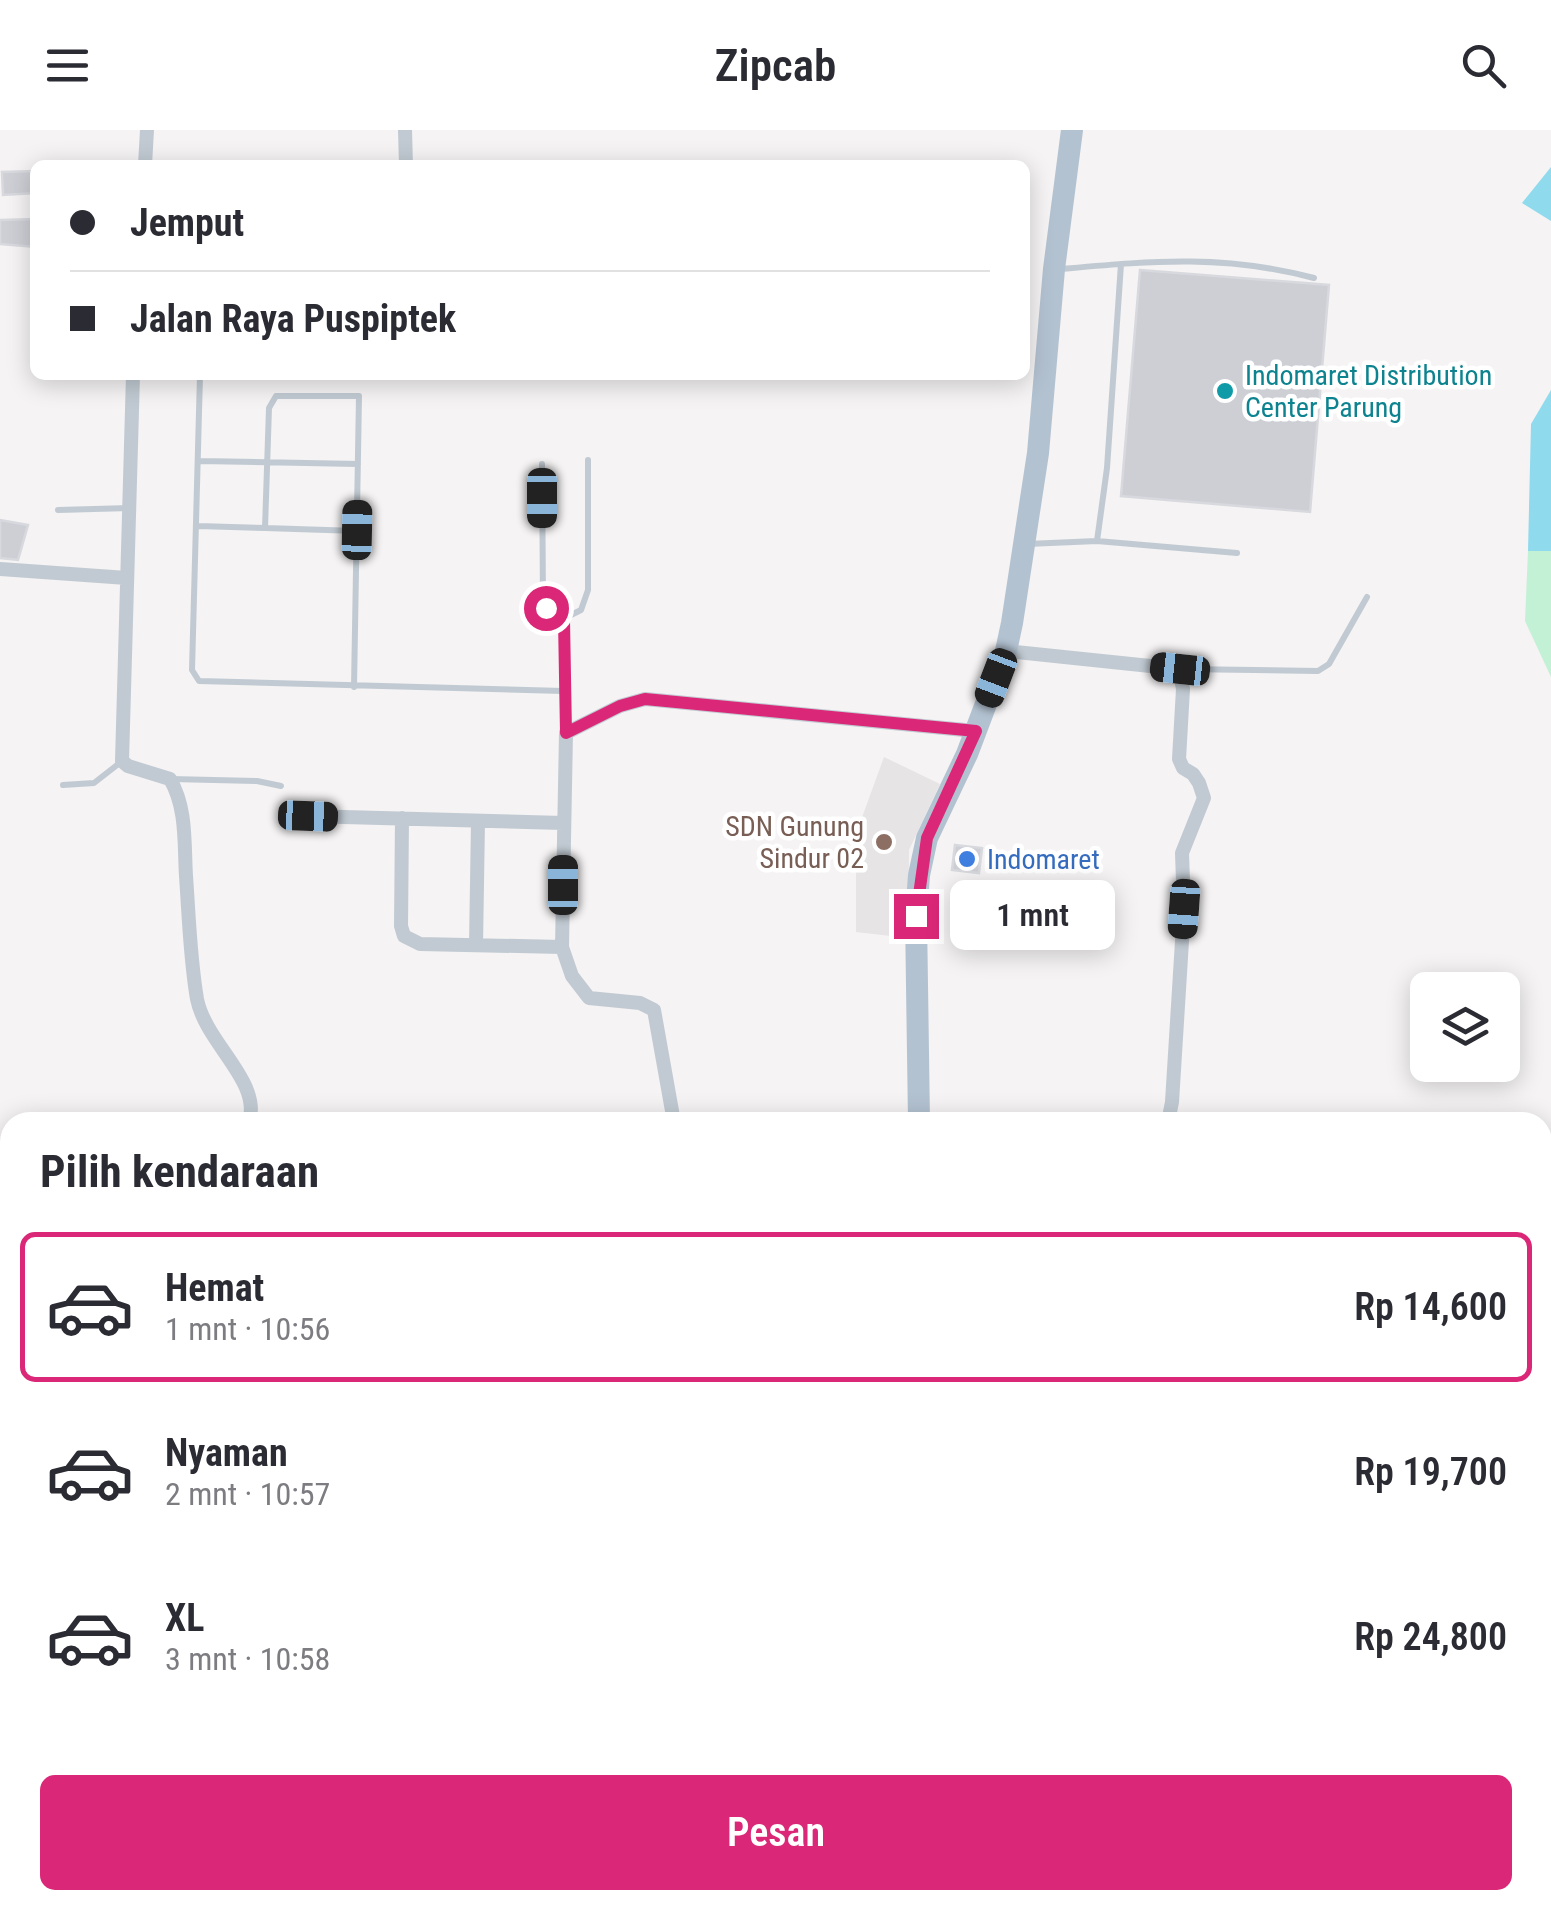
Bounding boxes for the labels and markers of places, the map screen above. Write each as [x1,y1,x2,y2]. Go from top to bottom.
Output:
place label: Indomaret Distribution Center Parung [1245,359,1492,424]
marker: Indomaret Distribution Center Parung [1214,380,1236,402]
place label: SDN Gunung Sindur 02 [725,810,864,875]
marker: SDN Gunung Sindur 02 [873,831,895,853]
place label: Indomaret [987,843,1100,876]
marker: Indomaret [956,848,978,870]

